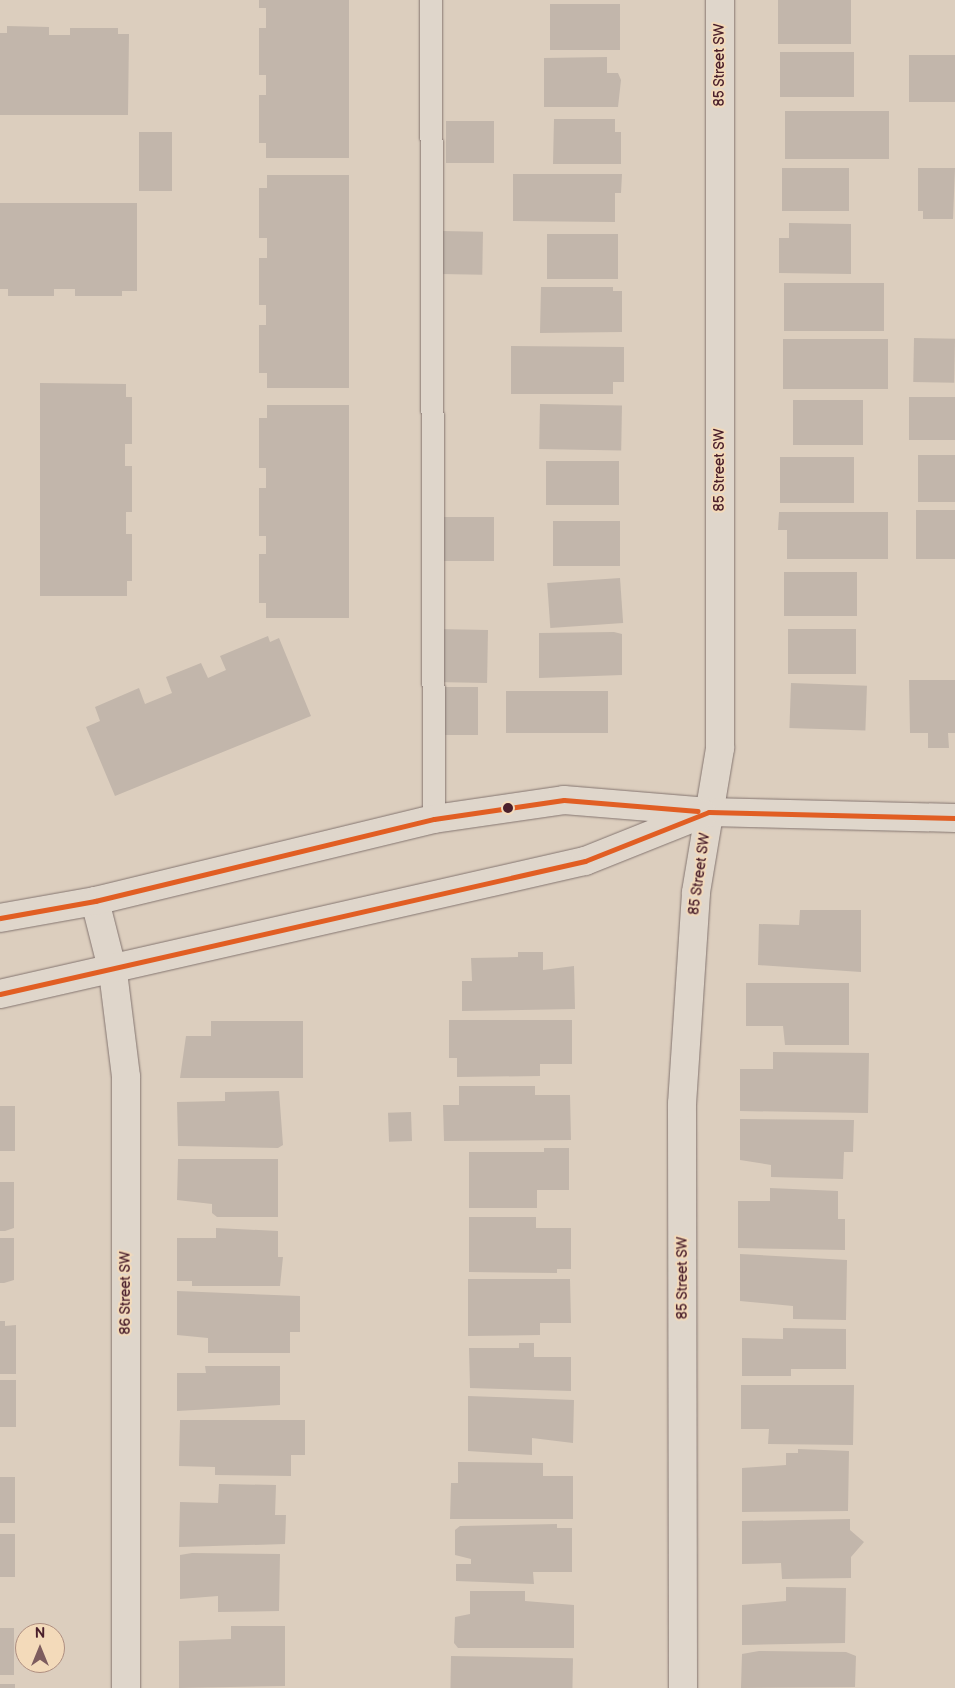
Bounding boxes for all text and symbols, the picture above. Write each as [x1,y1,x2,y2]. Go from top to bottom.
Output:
street label: 85 Street SW [712,23,728,107]
street label: 85 Street SW [712,428,728,512]
unlabelled marker [503,803,513,813]
street label: 85 Street SW [686,832,714,916]
street label: 85 Street SW [675,1236,691,1320]
street label: 86 Street SW [118,1251,134,1335]
north arrow [15,1623,65,1673]
text: N [35,1625,45,1642]

